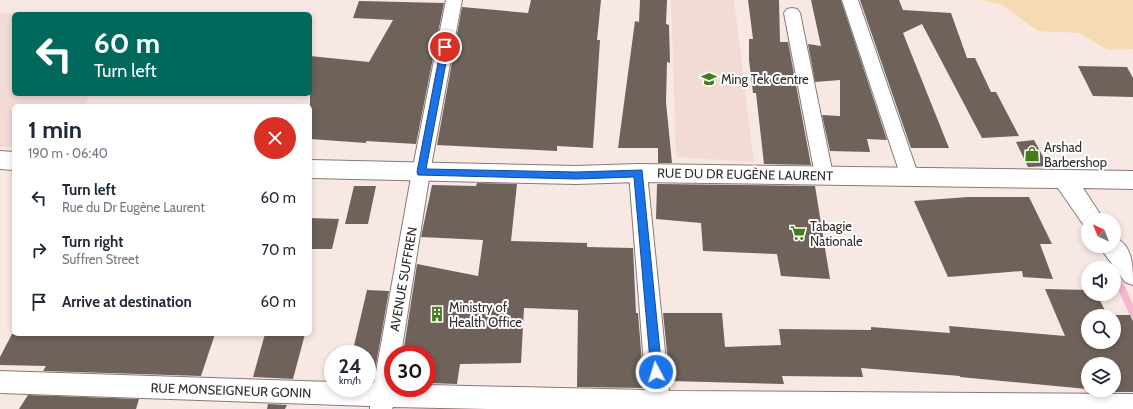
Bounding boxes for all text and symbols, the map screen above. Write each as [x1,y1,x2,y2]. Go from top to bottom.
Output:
text: 60 m [94,26,160,60]
icon: left [28,28,80,80]
pin [428,30,462,64]
icon: arrive [434,36,456,58]
text: Turn left [94,60,157,82]
school or university icon: Ming Tek Centre [700,70,718,88]
place label: Ming Tek Centre [721,71,809,87]
text: 1 min [28,115,82,144]
button: close [254,117,296,159]
place label: Arshad Barbershop [1044,139,1107,170]
text: 190 m · 06:40 [28,145,108,161]
shop icon: Arshad Barbershop [1023,145,1041,163]
street label: RUE DU DR EUGÈNE LAURENT [657,163,833,184]
text: Turn left [62,181,116,199]
icon: left [28,187,50,209]
text: 60 m [260,189,296,207]
text: Rue du Dr Eugène Laurent [62,199,205,215]
north arrow [1081,213,1121,253]
map controls [1081,213,1121,397]
place label: Tabagie Nationale [810,218,863,249]
supermarket icon: Tabagie Nationale [789,224,807,242]
street label: AVENUE SUFFREN [386,225,420,333]
text: Turn right [62,233,123,251]
icon: right [28,239,50,261]
text: 70 m [262,241,296,259]
text: Suffren Street [62,251,139,267]
button: sound [1081,261,1121,301]
icon: arrive [28,291,50,313]
text: Arrive at destination [62,293,192,311]
text: 60 m [260,293,296,311]
place label: Ministry of Health Office [449,299,522,330]
building icon: Ministry of Health Office [428,305,446,323]
button: search [1081,309,1121,349]
speed limit sign: 30 [384,345,436,397]
position arrow [635,351,677,393]
text: 24 [339,354,362,378]
button: layers [1081,357,1121,397]
text: km/h [339,374,361,387]
street label: RUE MONSEIGNEUR GONIN [150,379,312,401]

